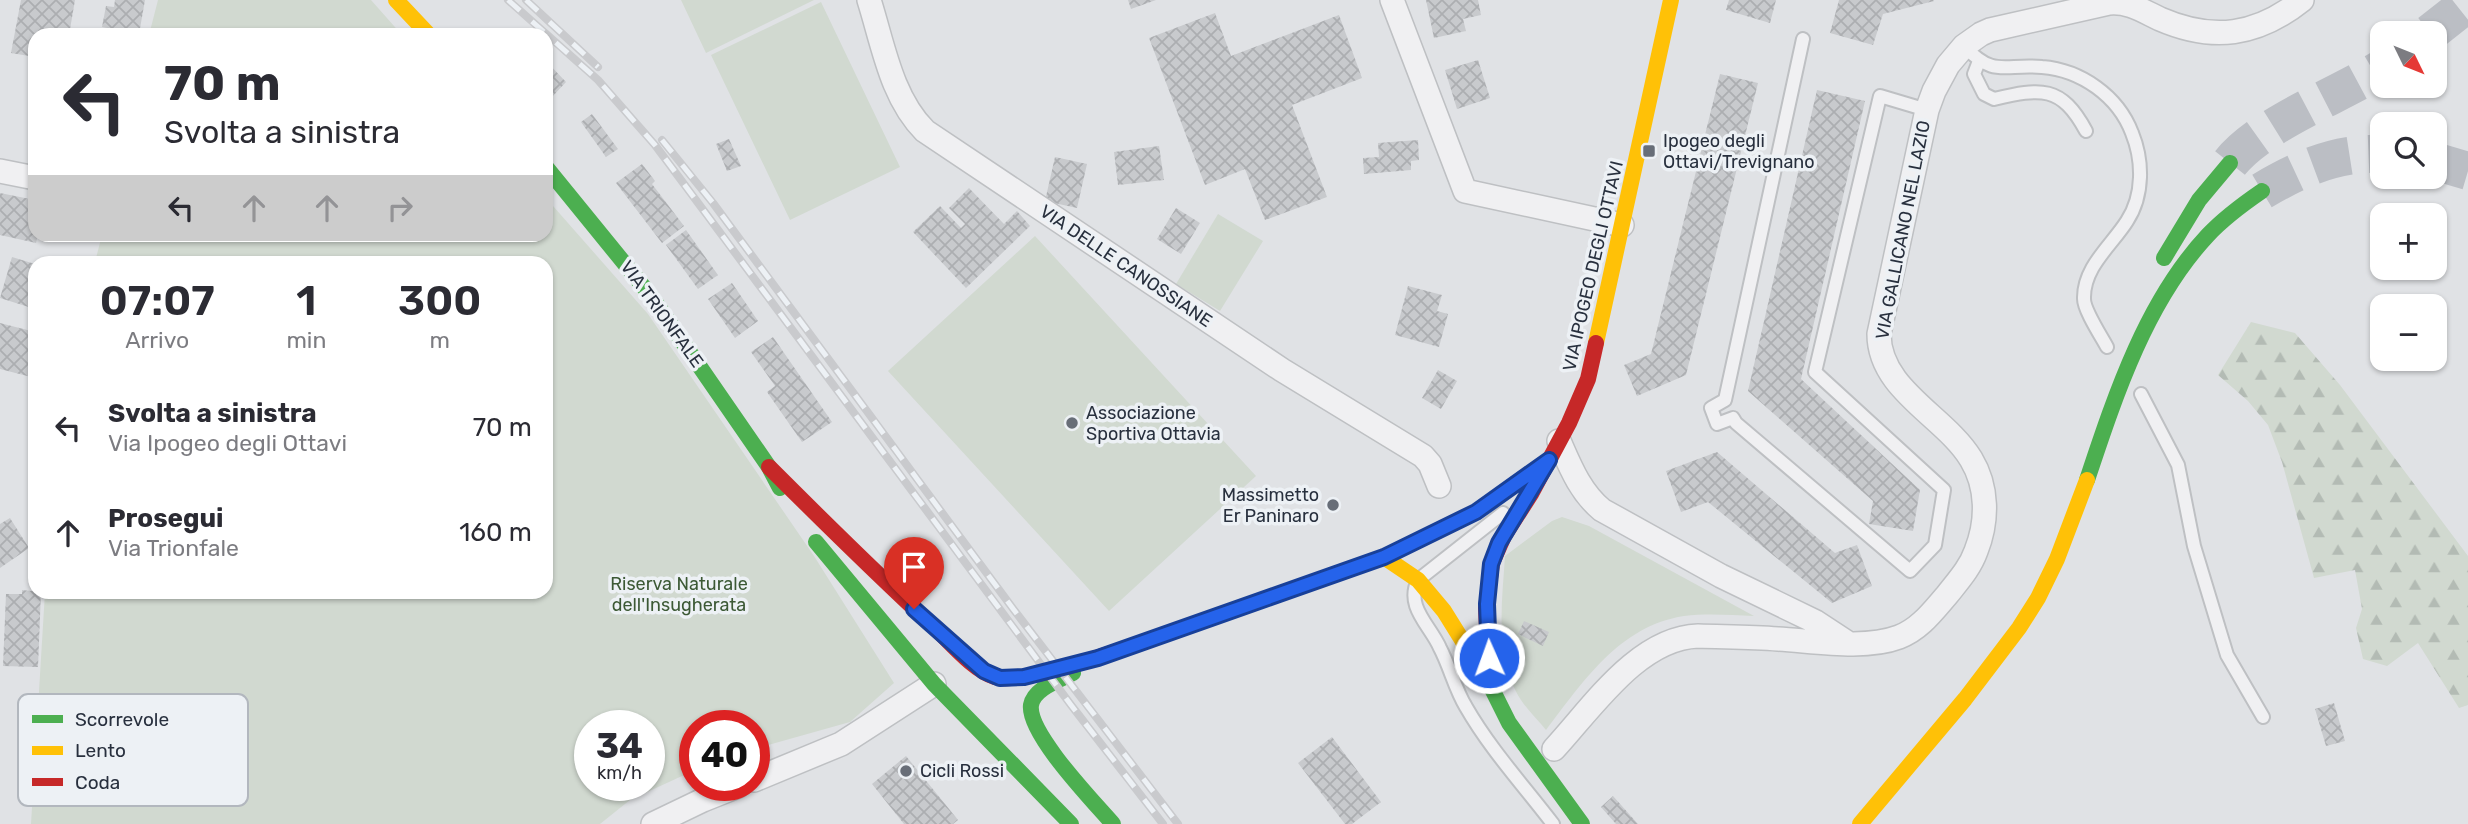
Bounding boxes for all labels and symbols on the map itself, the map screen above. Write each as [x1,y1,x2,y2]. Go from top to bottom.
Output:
north arrow [2370,21,2446,98]
street label: VIA GALLICANO NEL LAZIO [1871,119,1935,341]
place label: Ipogeo degli Ottavi/Trevignano [1663,130,1815,173]
marker: Ipogeo degli Ottavi/Trevignano [1641,143,1657,159]
street label: VIA IPOGEO DEGLI OTTAVI [1558,159,1628,373]
street label: VIA DELLE CANOSSIANE [1036,200,1216,332]
street label: VIA TRIONFALE [616,256,708,372]
place label: Associazione Sportiva Ottavia [1086,402,1221,445]
marker: Associazione Sportiva Ottavia [1064,415,1080,431]
place label: Massimetto Er Paninaro [1222,484,1319,527]
marker: Massimetto Er Paninaro [1325,497,1341,513]
pin [884,537,944,609]
park label: Riserva Naturale dell'Insugherata [610,573,748,616]
position arrow [1452,621,1526,695]
legend [18,694,248,806]
text: Scorrevole [75,708,169,731]
speed limit sign: 40 [679,710,770,801]
text: Lento [75,739,126,762]
place label: Cicli Rossi [920,760,1004,782]
marker: Cicli Rossi [898,763,914,779]
text: Coda [75,771,120,794]

